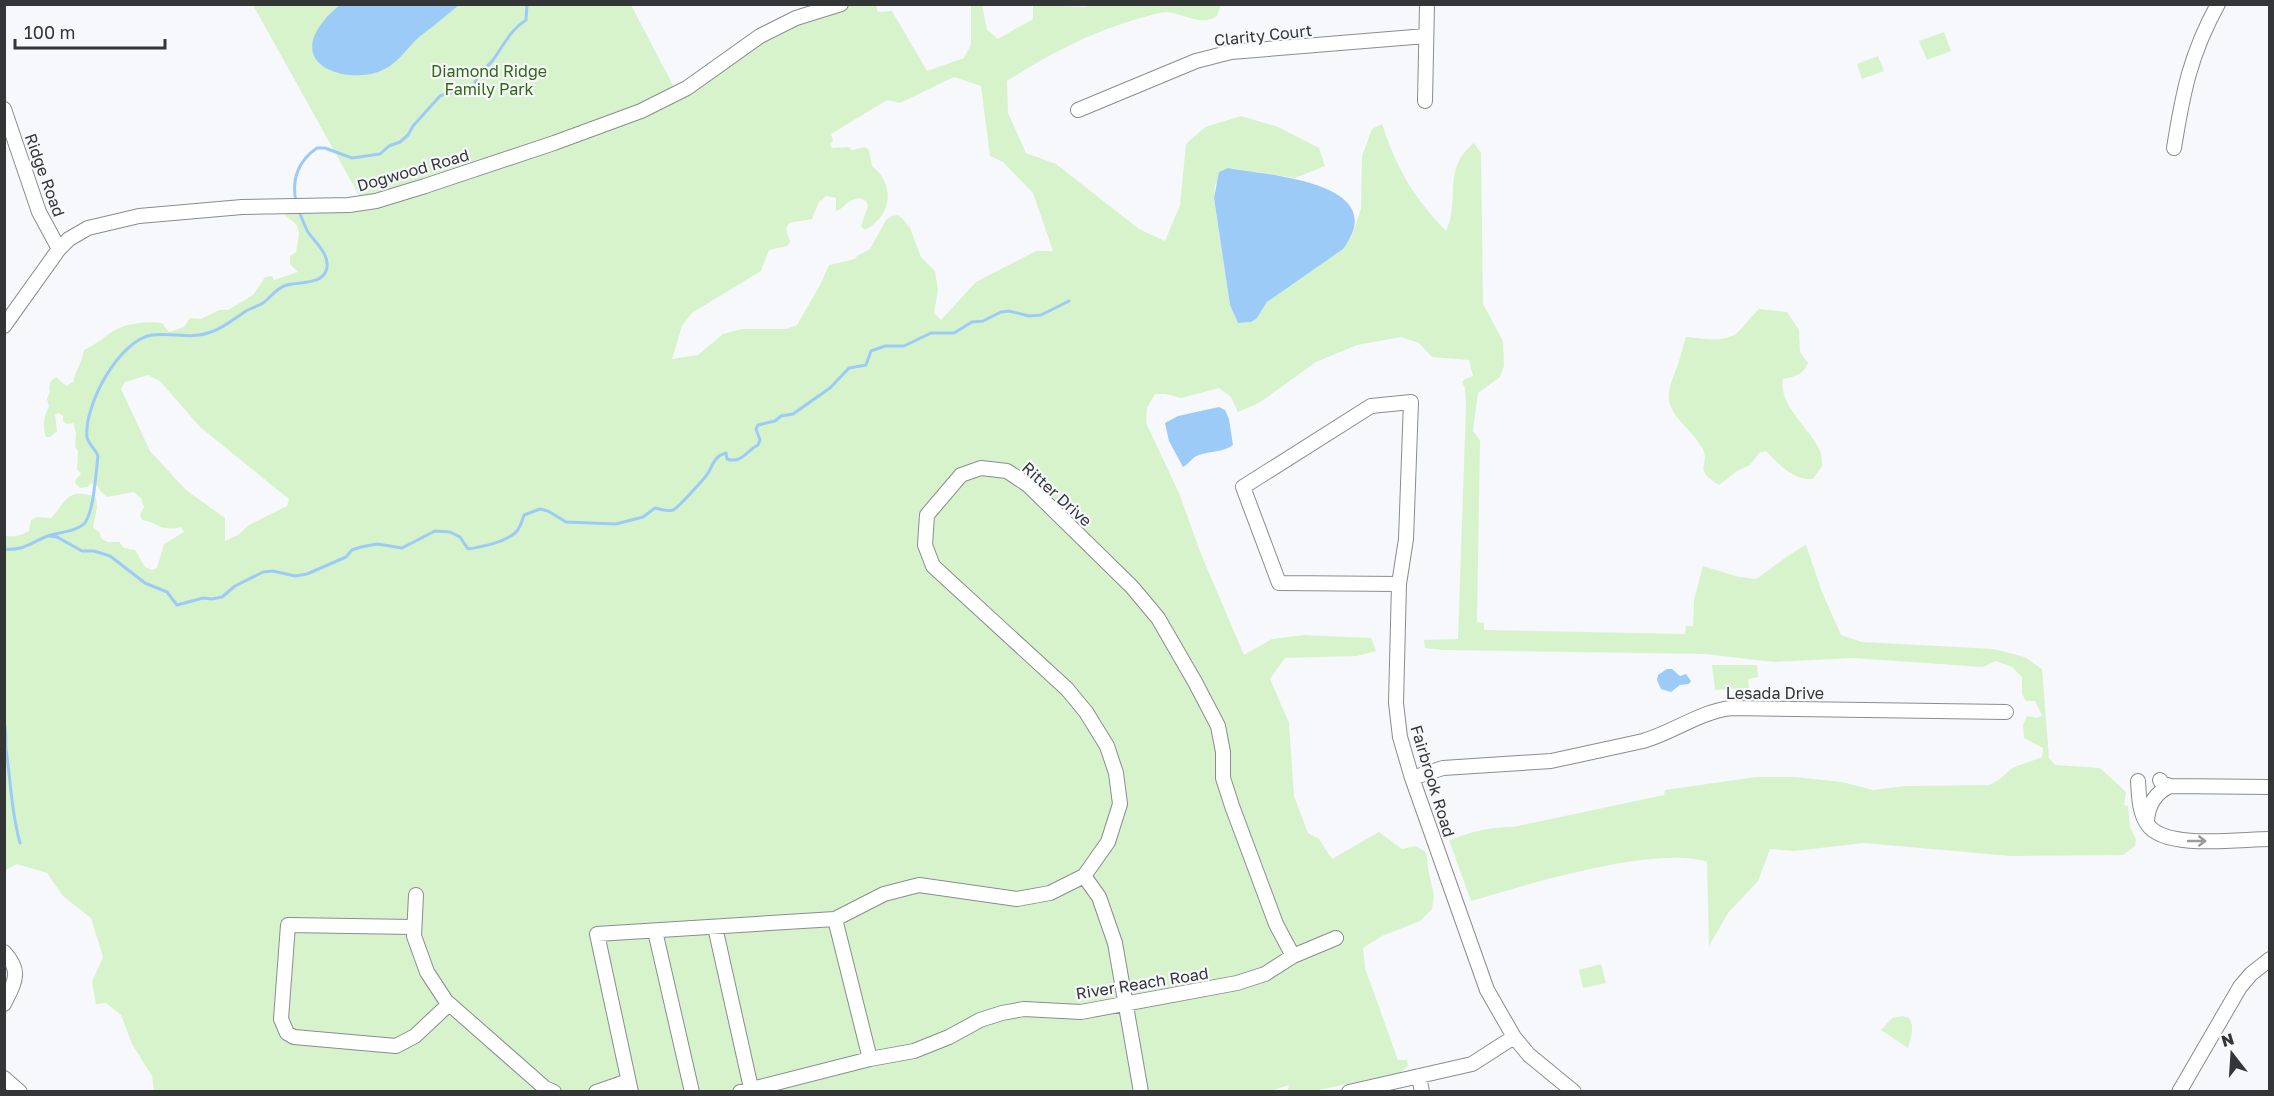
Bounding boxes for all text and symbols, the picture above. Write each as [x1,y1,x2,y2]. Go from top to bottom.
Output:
scale bar [15,12,165,50]
street label: Clarity Court [1213,20,1313,50]
text: 100 m [24,21,75,43]
park label: Diamond Ridge Family Park [431,61,547,99]
street label: Ridge Road [21,131,69,219]
street label: Dogwood Road [355,144,471,196]
street label: Ritter Drive [1018,457,1096,531]
street label: Lesada Drive [1726,683,1824,703]
street label: Fairbrook Road [1406,723,1460,839]
one-way arrow [2186,835,2206,847]
street label: River Reach Road [1074,963,1210,1003]
north arrow [2202,1024,2262,1084]
text: N [2219,1028,2236,1051]

